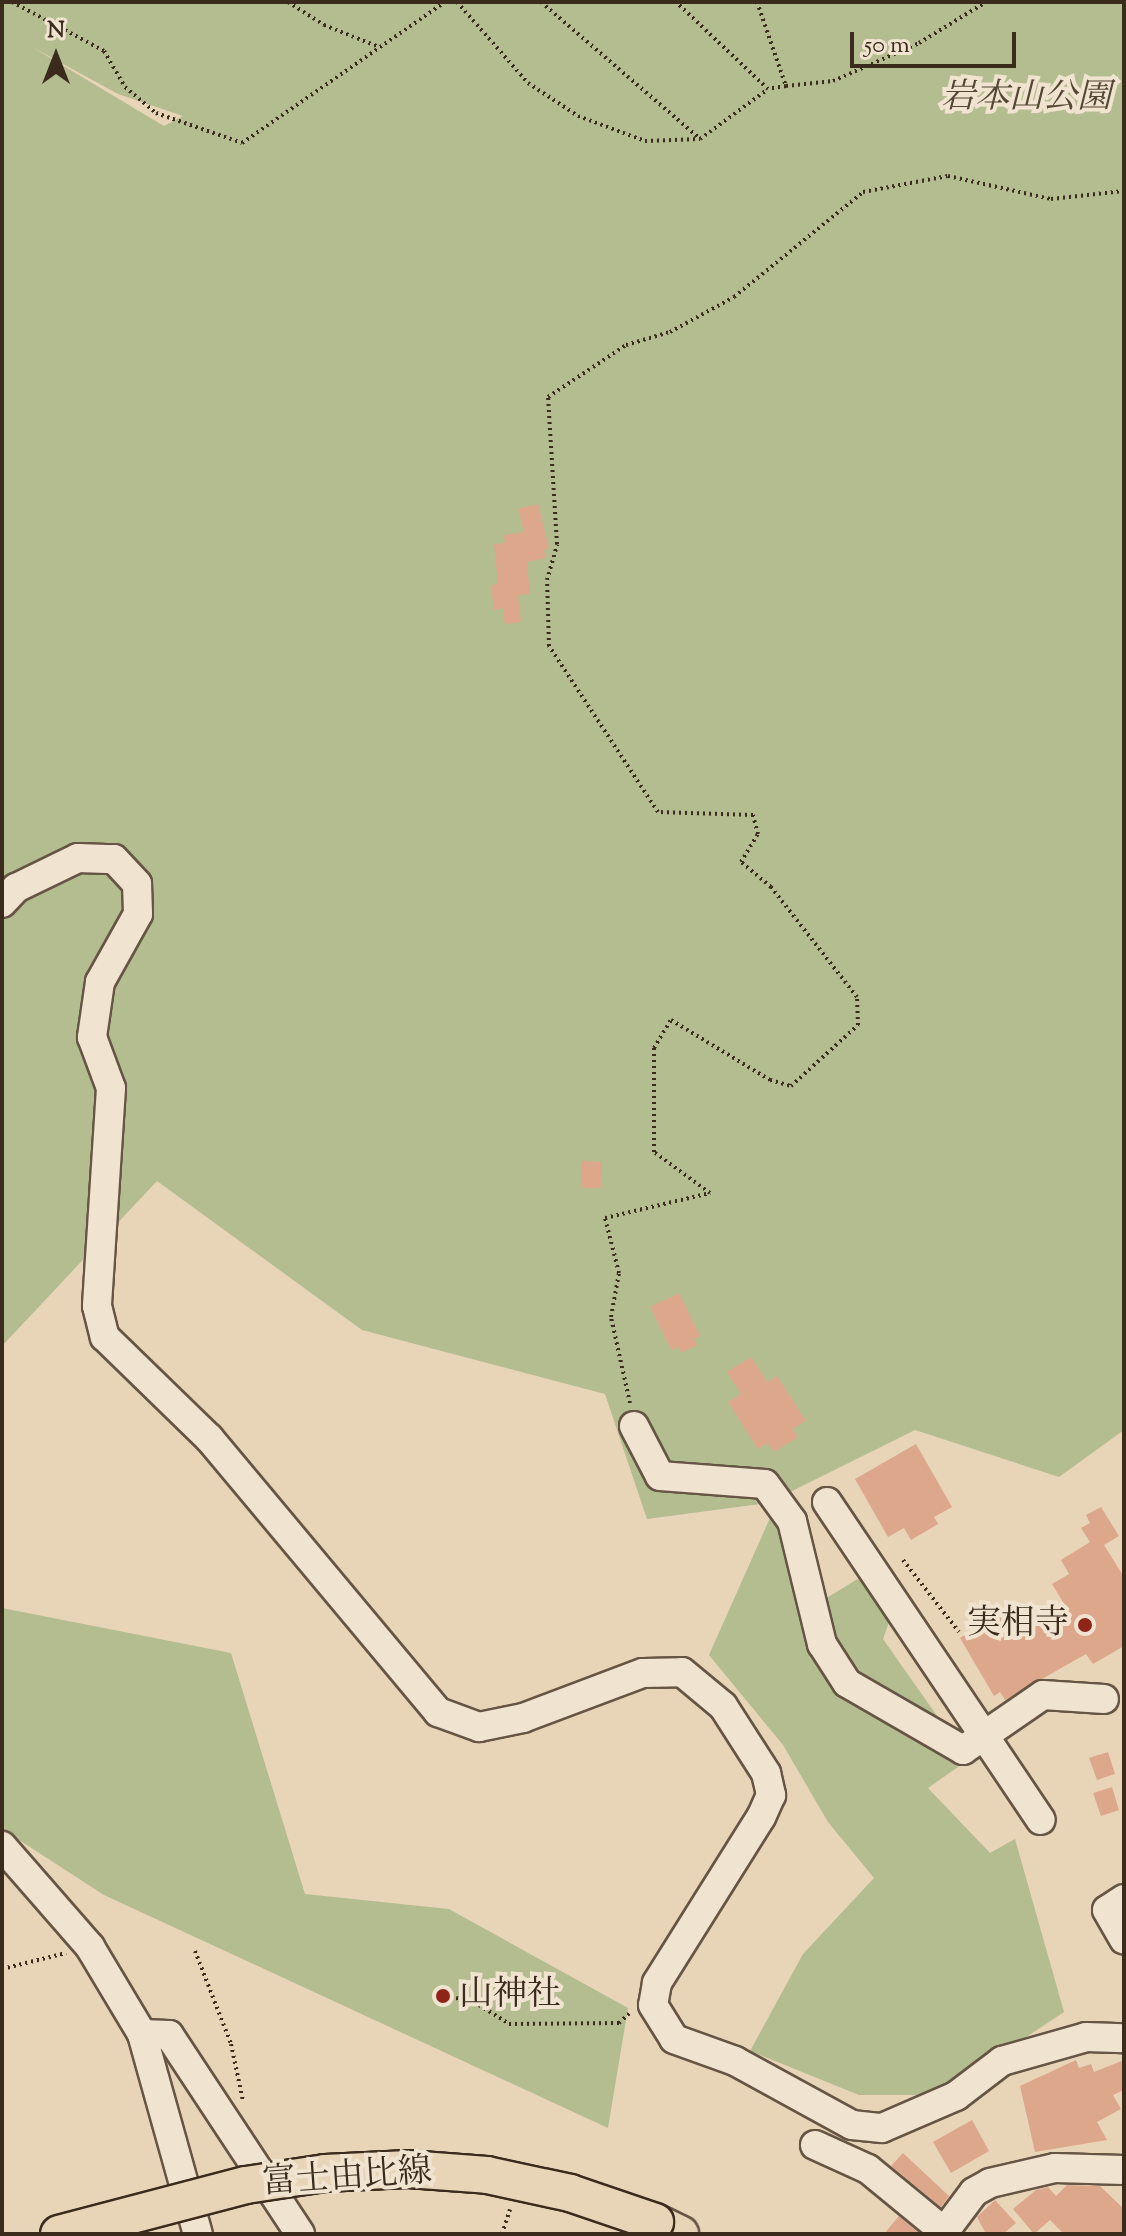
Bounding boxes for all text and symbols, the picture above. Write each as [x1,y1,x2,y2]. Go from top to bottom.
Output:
north arrow [16,16,96,96]
text: N [47,16,65,48]
scale bar [854,16,1020,66]
text: 50 m [864,29,910,63]
park label: 岩本山公園 [941,79,1111,119]
place label: 実相寺 [967,1605,1069,1645]
marker: 実相寺 [1076,1616,1094,1634]
place label: 山神社 [459,1976,561,2016]
marker: 山神社 [434,1987,452,2005]
street label: 富士由比線 [261,2152,433,2204]

